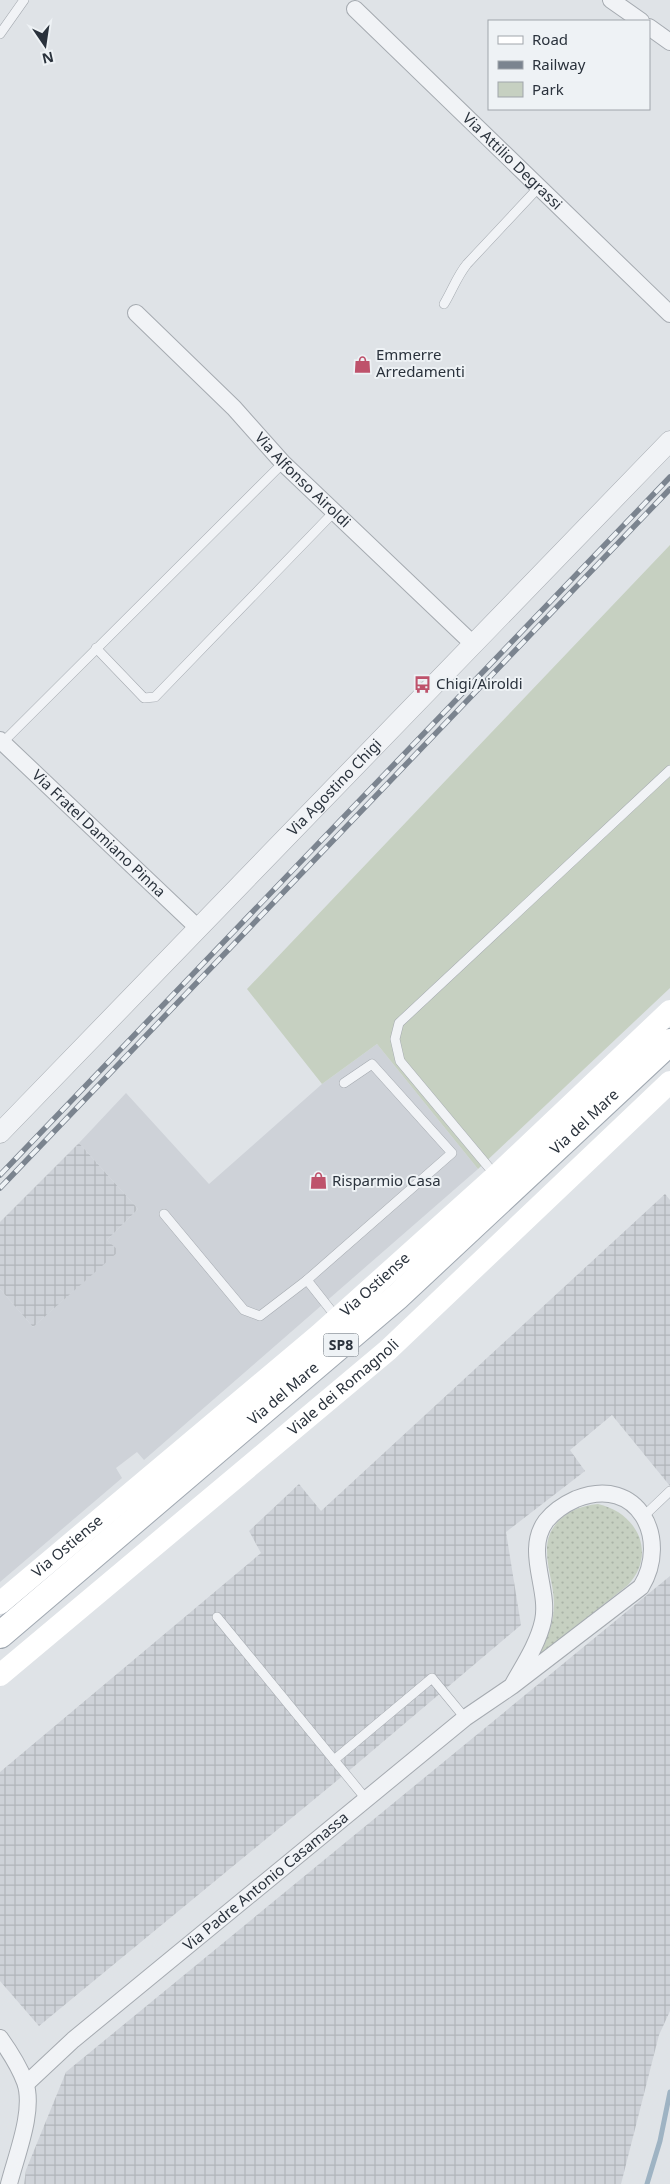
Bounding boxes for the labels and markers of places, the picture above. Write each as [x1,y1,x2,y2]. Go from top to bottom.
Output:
place label: Emmerre Arredamenti [376,344,465,381]
shop icon: Emmerre Arredamenti [352,354,372,374]
place label: Chigi/Airoldi [436,673,523,693]
bus stop icon: Chigi/Airoldi [412,674,432,694]
place label: Risparmio Casa [332,1170,441,1190]
shop icon: Risparmio Casa [308,1171,328,1191]

